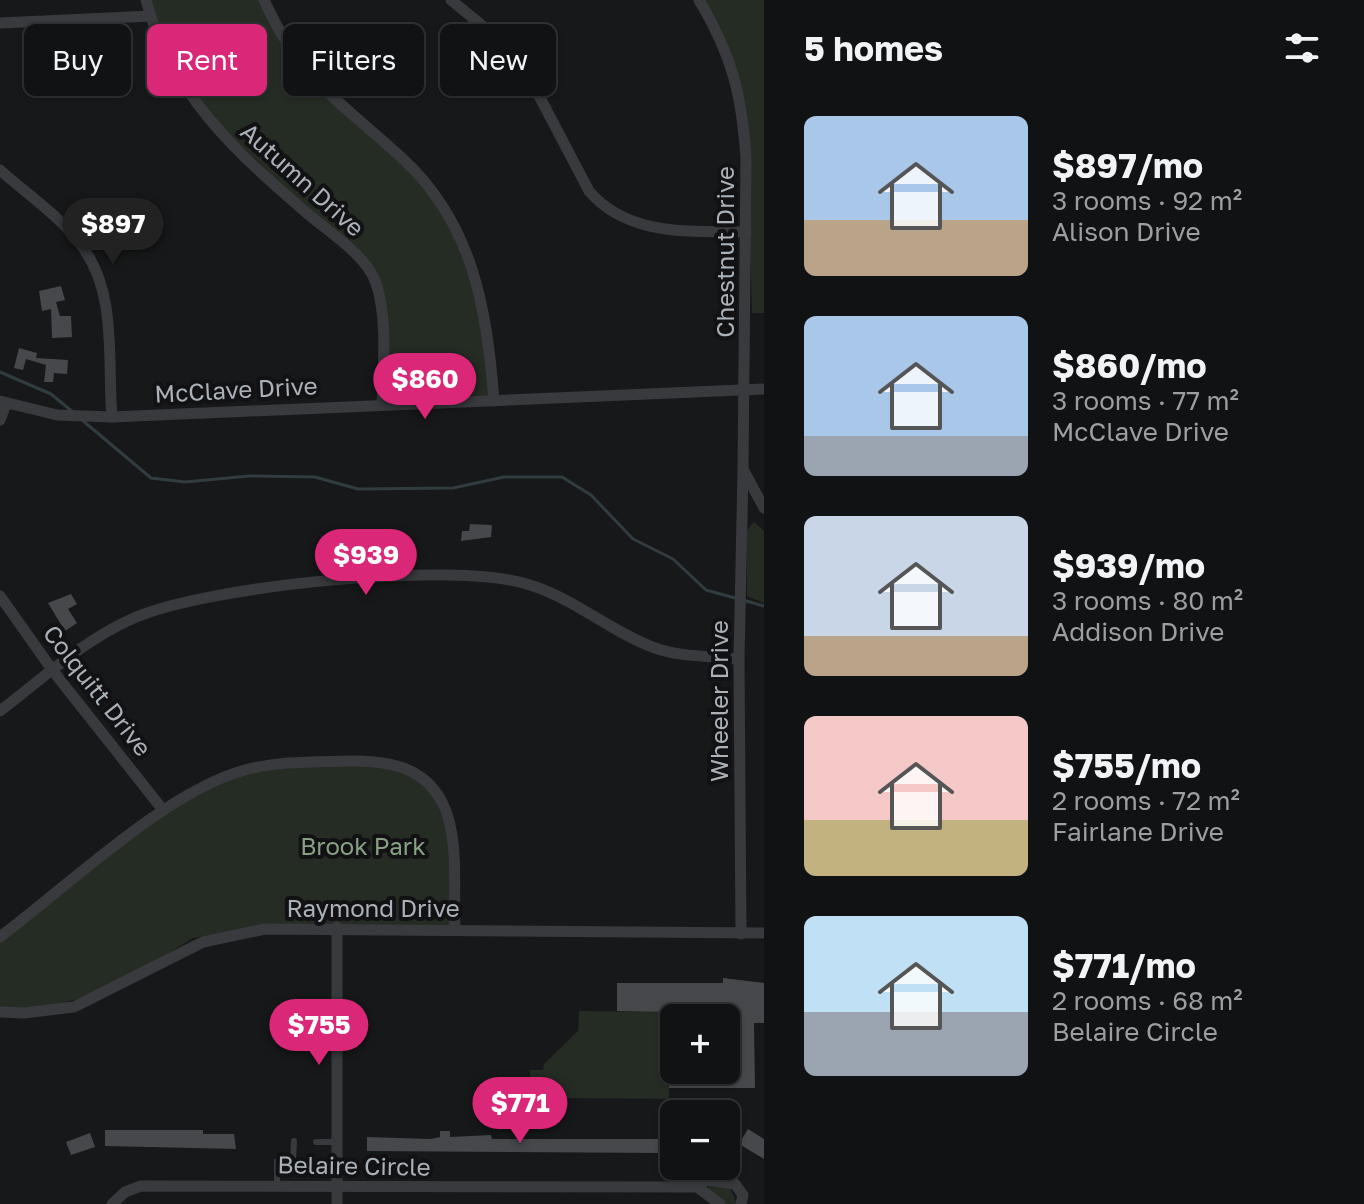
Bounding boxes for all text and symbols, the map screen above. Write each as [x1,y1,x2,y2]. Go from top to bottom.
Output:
chip: Buy [24,24,131,96]
chip: Rent [147,24,267,96]
chip: Filters [283,24,424,96]
chip: New [440,24,556,96]
icon: filters [1280,26,1324,70]
text: 5 homes [804,28,943,68]
street label: Autumn Drive [235,116,371,242]
text: $897/mo [1052,145,1203,185]
icon: home [868,148,964,244]
street label: Chestnut Drive [710,166,739,338]
text: 3 rooms · 92 m² [1052,185,1242,216]
pin: $897 [66,198,160,266]
text: $897 [81,208,145,239]
text: Alison Drive [1052,216,1201,247]
text: $860/mo [1052,345,1207,385]
icon: home [868,348,964,444]
pin: $860 [378,353,472,421]
text: $860 [391,363,459,394]
street label: McClave Drive [154,370,318,408]
text: 3 rooms · 77 m² [1052,385,1239,416]
text: McClave Drive [1052,416,1229,447]
pin: $939 [319,529,413,597]
text: $939 [333,539,399,570]
text: $939/mo [1052,545,1205,585]
icon: home [868,548,964,644]
text: 3 rooms · 80 m² [1052,585,1243,616]
text: Addison Drive [1052,616,1224,647]
street label: Colquitt Drive [38,619,158,761]
street label: Wheeler Drive [704,620,733,782]
text: $755/mo [1052,745,1201,785]
icon: home [868,748,964,844]
text: 2 rooms · 72 m² [1052,785,1240,816]
text: Fairlane Drive [1052,816,1224,847]
park label: Brook Park [300,831,426,860]
street label: Raymond Drive [286,893,460,922]
text: $771/mo [1052,945,1196,985]
icon: home [868,948,964,1044]
text: 2 rooms · 68 m² [1052,985,1243,1016]
pin: $755 [272,999,366,1067]
map controls [660,1004,740,1180]
button: + [660,1004,740,1084]
text: $755 [287,1009,351,1040]
text: Belaire Circle [1052,1016,1218,1047]
pin: $771 [473,1077,567,1145]
text: $771 [490,1087,550,1118]
button: − [660,1100,740,1180]
street label: Belaire Circle [277,1149,431,1181]

